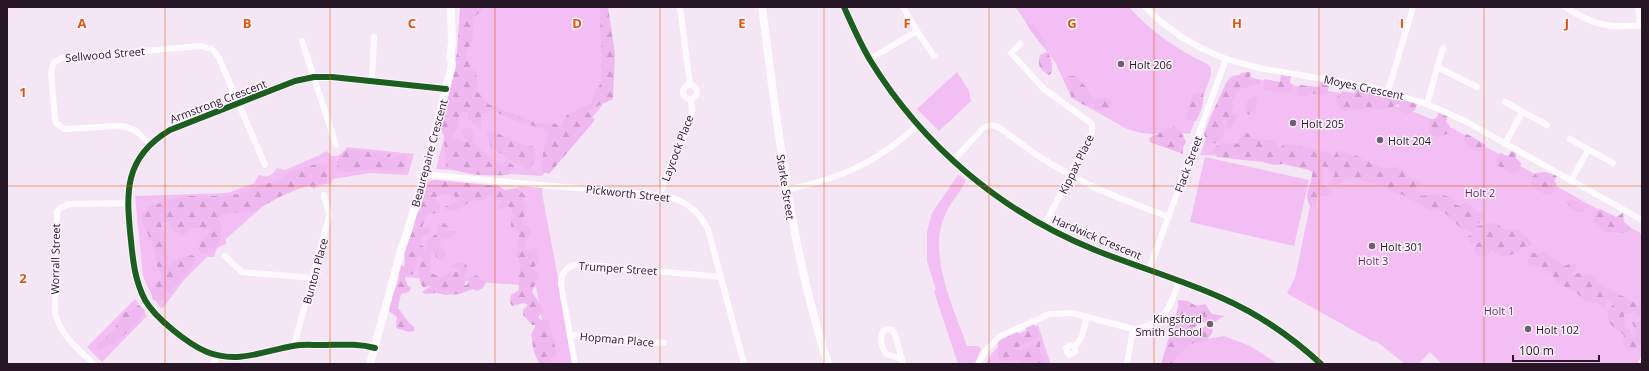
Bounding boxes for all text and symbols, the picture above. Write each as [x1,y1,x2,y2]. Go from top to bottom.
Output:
text: A [78,14,87,32]
text: B [243,14,252,32]
text: C [408,14,416,32]
text: D [572,14,582,32]
text: E [738,14,746,32]
text: F [903,14,911,32]
text: G [1067,14,1077,32]
text: H [1232,14,1242,32]
text: I [1400,14,1404,32]
text: J [1564,14,1569,32]
street label: Sellwood Street [65,43,145,65]
place label: Holt 206 [1129,57,1172,72]
marker: Holt 206 [1116,59,1126,69]
street label: Moyes Crescent [1323,71,1405,103]
street label: Armstrong Crescent [167,76,269,126]
text: 1 [19,83,27,101]
street label: Beaurepaire Crescent [407,97,451,209]
street label: Laycock Place [657,113,697,183]
place label: Holt 205 [1301,116,1344,131]
marker: Holt 205 [1288,118,1298,128]
street label: Kippax Place [1055,132,1097,196]
place label: Holt 204 [1388,133,1432,148]
street label: Flack Street [1171,134,1205,194]
marker: Holt 204 [1375,135,1385,145]
street label: Starke Street [773,153,799,221]
street label: Pickworth Street [585,181,671,205]
park label: Holt 2 [1465,185,1495,200]
street label: Hardwick Crescent [1050,211,1144,263]
street label: Worrall Street [47,223,63,295]
street label: Bunton Place [299,236,331,306]
place label: Holt 301 [1380,239,1423,254]
marker: Holt 301 [1367,241,1377,251]
park label: Holt 3 [1358,253,1388,268]
street label: Trumper Street [578,258,658,278]
text: 2 [19,269,27,287]
park label: Holt 1 [1484,303,1514,318]
place label: Kingsford Smith School [1135,311,1202,339]
marker: Kingsford Smith School [1205,319,1215,329]
place label: Holt 102 [1536,322,1579,337]
marker: Holt 102 [1523,324,1533,334]
street label: Hopman Place [579,328,655,350]
scale bar [1513,337,1599,363]
text: 100 m [1519,342,1554,359]

